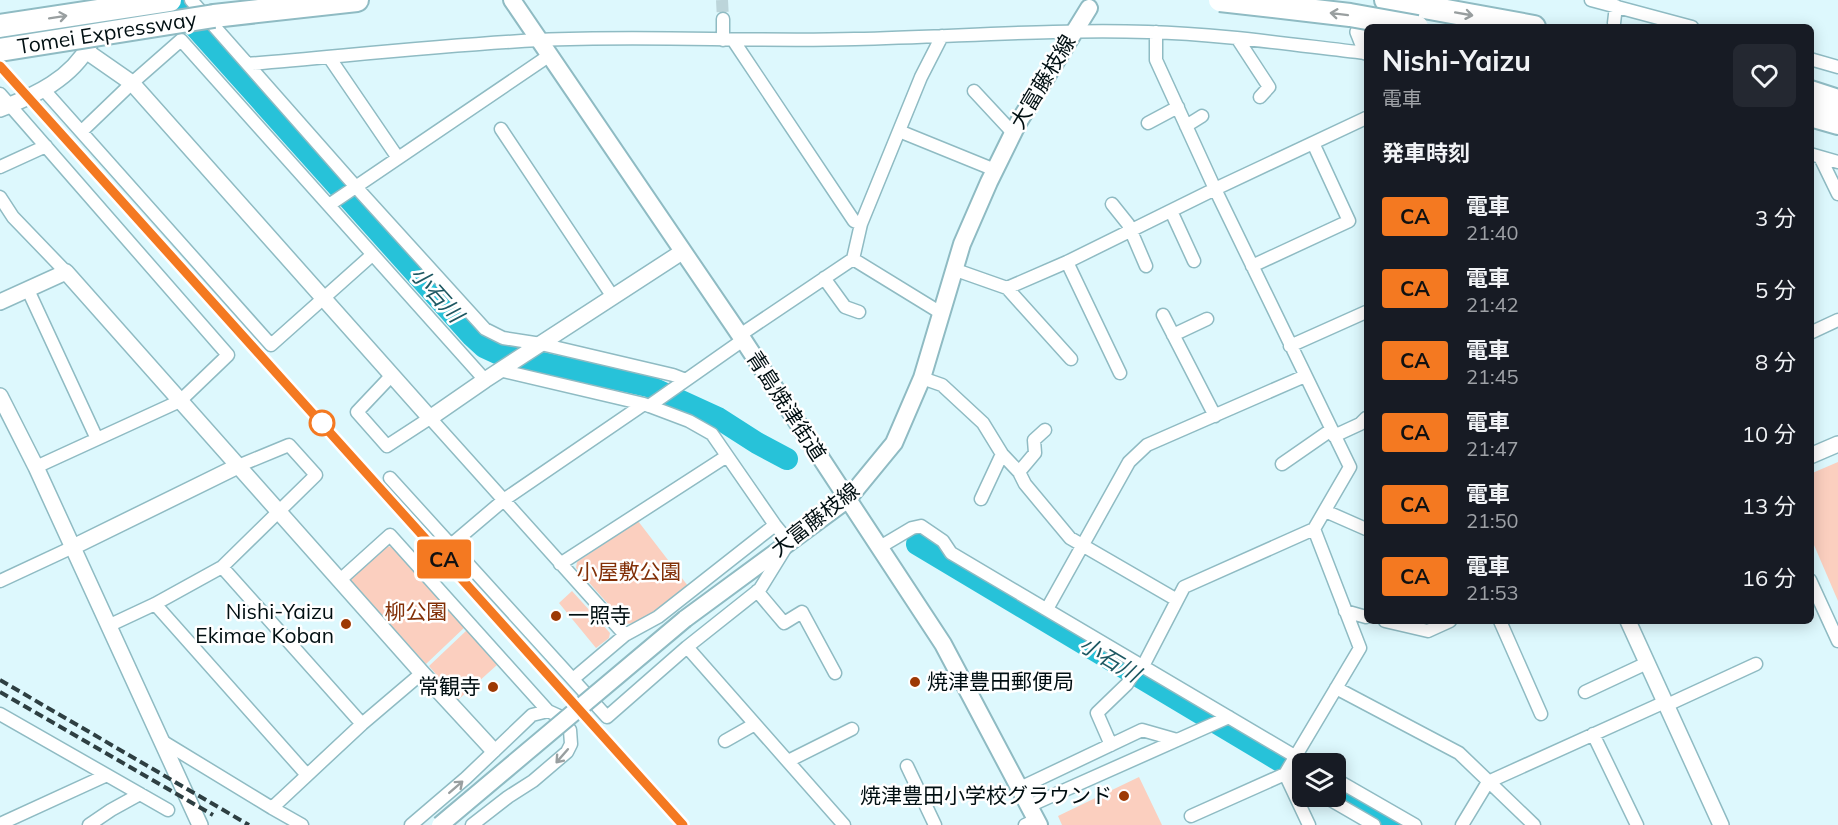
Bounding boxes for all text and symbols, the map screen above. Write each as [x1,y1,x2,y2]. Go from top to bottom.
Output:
street label: Tomei Expressway [16,5,198,59]
one-way arrow [1329,8,1349,19]
one-way arrow [1454,9,1474,20]
one-way arrow [47,11,67,22]
street label: 大富藤枝線 [1004,30,1080,133]
text: Nishi-Yaizu [1382,43,1531,78]
button: heart [1733,44,1796,107]
text: 電車 [1382,86,1422,111]
text: 発車時刻 [1382,139,1470,167]
text: 電車 [1466,192,1510,220]
text: CA [1400,203,1430,229]
text: 3 分 [1755,204,1796,232]
text: 21:40 [1466,220,1519,245]
water label: 小石川 [405,260,471,329]
text: 電車 [1466,264,1510,292]
text: CA [1400,275,1430,301]
text: 5 分 [1755,276,1796,304]
text: 21:42 [1466,292,1519,317]
text: 電車 [1466,336,1510,364]
street label: 青島焼津街道 [742,346,832,465]
text: CA [1400,347,1430,373]
text: 8 分 [1755,348,1796,376]
text: 21:45 [1466,364,1519,389]
text: 電車 [1466,408,1510,436]
unlabelled marker [309,410,335,436]
text: CA [1400,419,1430,445]
text: 10 分 [1742,420,1796,448]
text: 21:47 [1466,436,1519,461]
street label: 大富藤枝線 [765,477,864,562]
text: 電車 [1466,480,1510,508]
text: CA [1400,491,1430,517]
text: 13 分 [1742,492,1796,520]
text: 21:50 [1466,508,1519,533]
line badge: CA [417,540,471,578]
text: CA [429,546,459,572]
text: 電車 [1466,552,1510,580]
park label: 小屋敷公園 [577,558,682,584]
text: CA [1400,563,1430,589]
text: 16 分 [1742,564,1796,592]
text: 21:53 [1466,580,1519,605]
place label: Nishi-Yaizu Ekimae Koban [195,598,334,648]
park label: 柳公園 [385,598,448,624]
place label: 一照寺 [568,602,631,628]
marker: 一照寺 [549,609,563,623]
marker: Nishi-Yaizu Ekimae Koban [339,617,353,631]
water label: 小石川 [1074,630,1147,689]
place label: 焼津豊田郵便局 [927,668,1074,694]
place label: 常観寺 [418,673,481,699]
marker: 焼津豊田郵便局 [908,675,922,689]
marker: 常観寺 [486,680,500,694]
one-way arrow [555,748,569,763]
map controls [1292,753,1346,807]
button: layers [1292,753,1346,807]
one-way arrow [448,780,463,794]
place label: 焼津豊田小学校グラウンド [860,782,1112,808]
marker: 焼津豊田小学校グラウンド [1117,789,1131,803]

